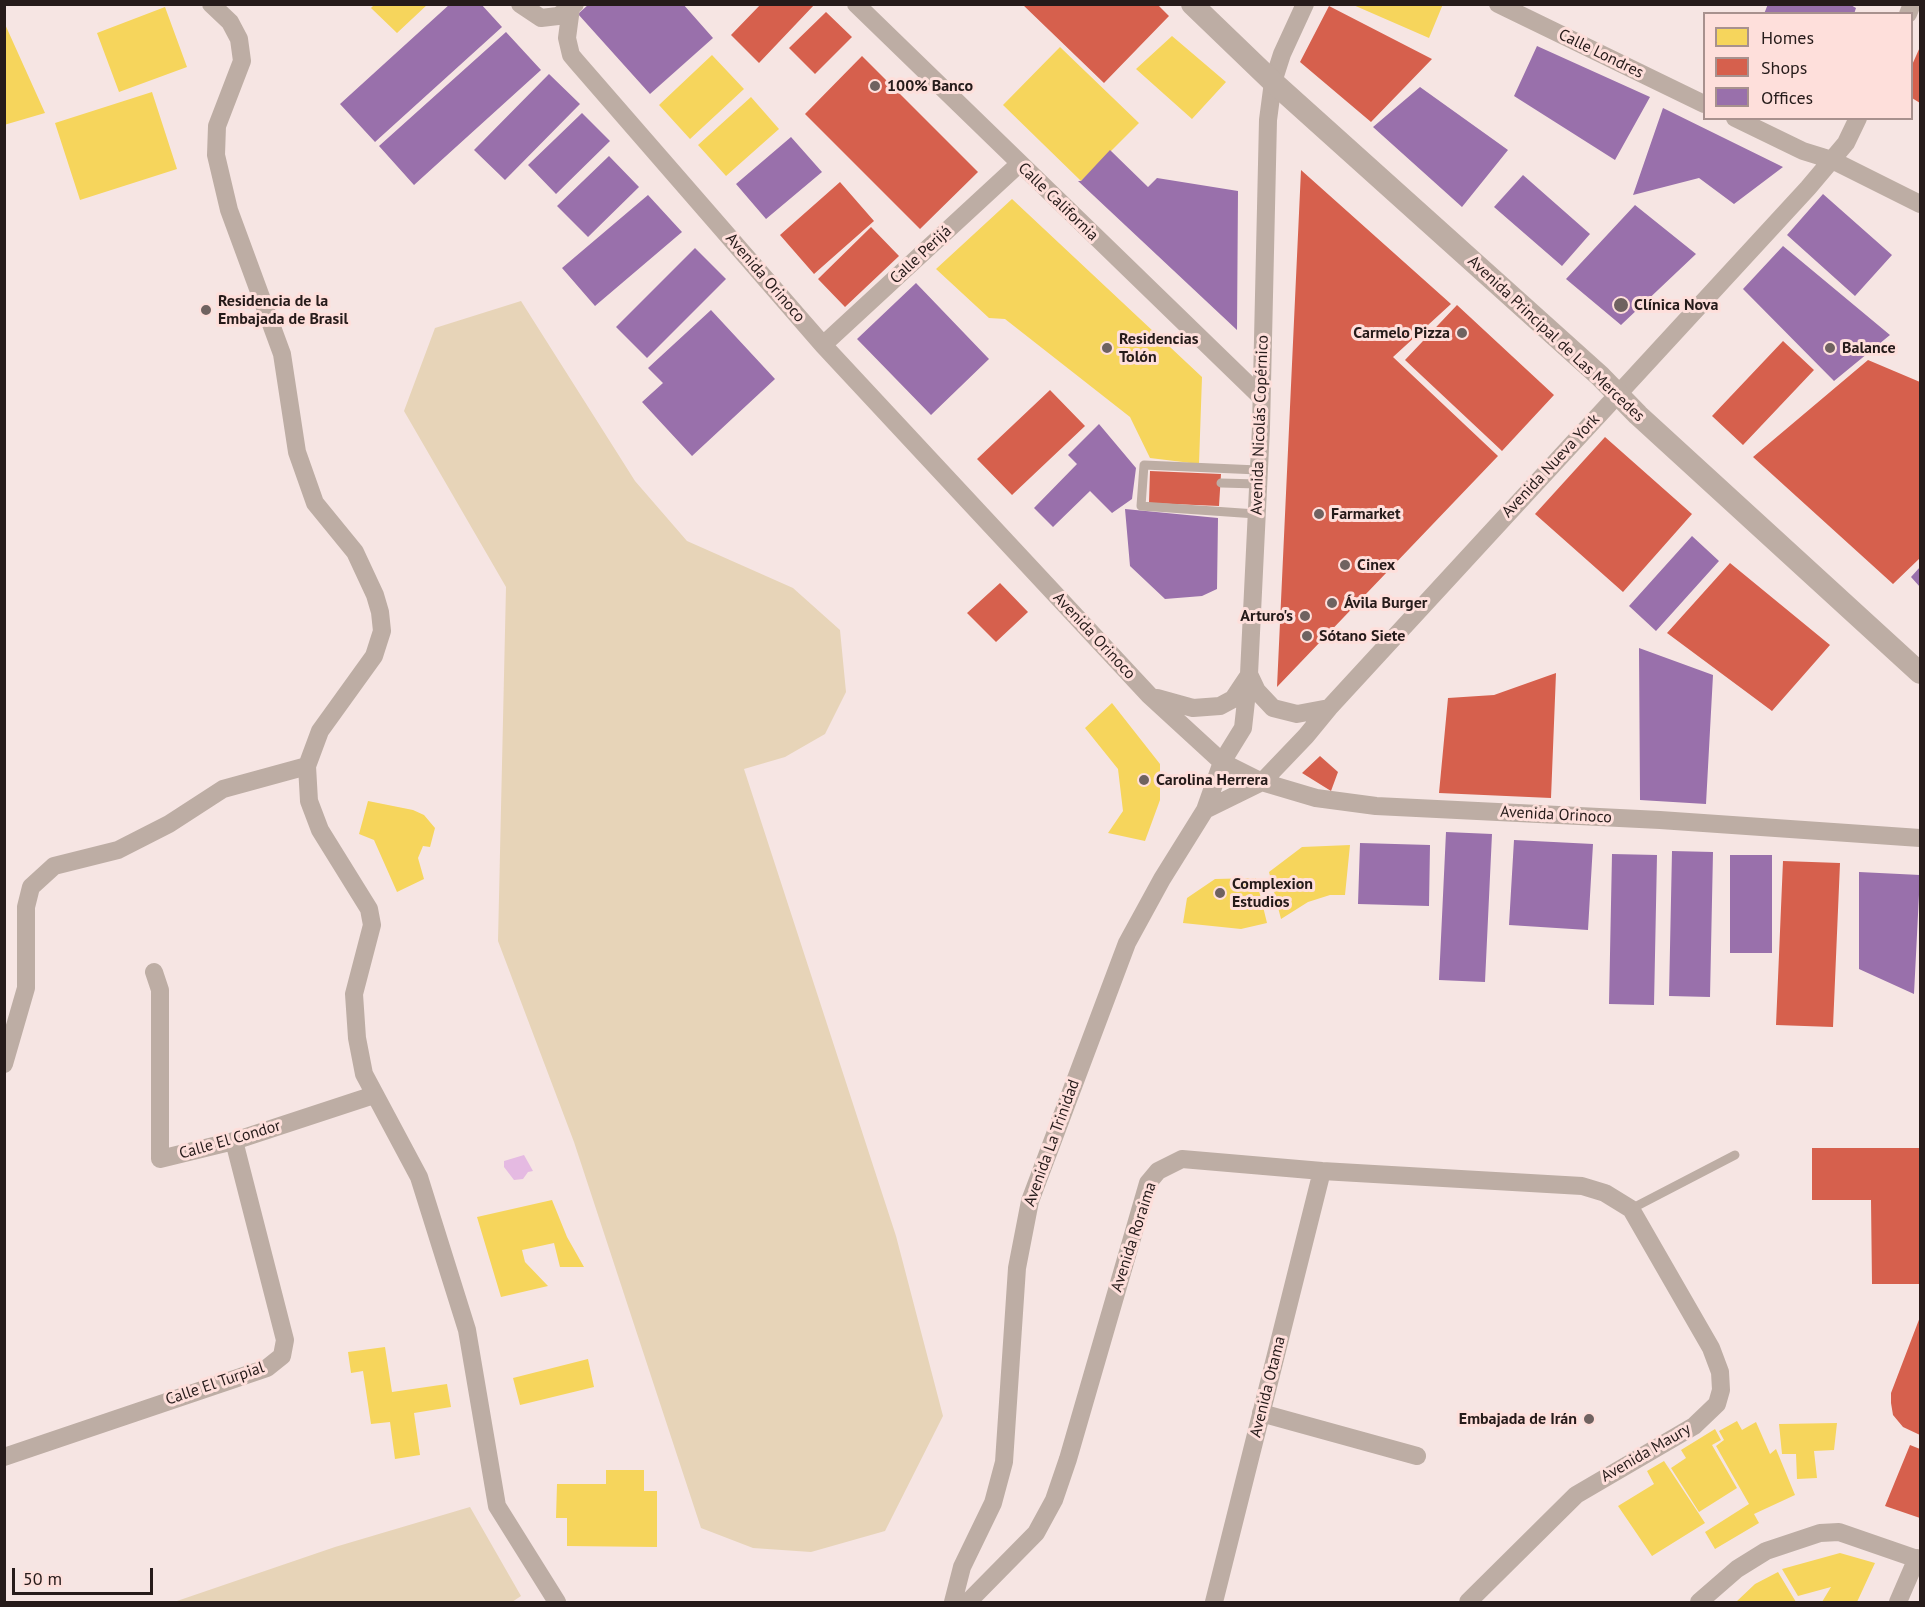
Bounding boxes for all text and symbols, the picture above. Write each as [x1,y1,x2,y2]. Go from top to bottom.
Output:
legend [1703,12,1913,120]
street label: Calle Londres [1555,25,1647,83]
text: Homes [1761,26,1814,49]
text: Shops [1761,56,1807,79]
place label: 100% Banco [887,76,973,96]
marker: 100% Banco [868,79,882,93]
text: Offices [1761,86,1813,109]
street label: Calle California [1014,159,1102,245]
street label: Calle Perijá [886,222,956,288]
street label: Avenida Orinoco [721,230,809,326]
street label: Avenida Principal de Las Mercedes [1464,252,1648,426]
place label: Residencia de la Embajada de Brasil [218,291,348,329]
place label: Clínica Nova [1634,295,1718,315]
marker: Clínica Nova [1612,296,1630,314]
marker: Residencia de la Embajada de Brasil [199,303,213,317]
place label: Carmelo Pizza [1353,323,1450,343]
marker: Carmelo Pizza [1455,326,1469,340]
place label: Residencias Tolón [1119,329,1198,367]
street label: Avenida Nicolás Copérnico [1247,335,1273,515]
place label: Balance [1842,338,1896,358]
marker: Residencias Tolón [1100,341,1114,355]
marker: Balance [1823,341,1837,355]
street label: Avenida Nueva York [1498,410,1604,522]
place label: Farmarket [1331,504,1400,524]
marker: Farmarket [1312,507,1326,521]
place label: Cinex [1357,555,1395,575]
marker: Cinex [1338,558,1352,572]
street label: Avenida Orinoco [1049,589,1139,683]
place label: Ávila Burger [1344,593,1427,613]
marker: Ávila Burger [1325,596,1339,610]
place label: Arturo's [1240,606,1293,626]
marker: Arturo's [1298,609,1312,623]
place label: Sótano Siete [1319,626,1405,646]
marker: Sótano Siete [1300,629,1314,643]
place label: Carolina Herrera [1156,770,1268,790]
marker: Carolina Herrera [1137,773,1151,787]
street label: Avenida Orinoco [1500,802,1612,828]
place label: Complexion Estudios [1232,874,1313,912]
marker: Complexion Estudios [1213,886,1227,900]
street label: Avenida La Trinidad [1020,1077,1084,1209]
street label: Calle El Condor [177,1116,283,1164]
street label: Avenida Roraima [1107,1180,1161,1294]
street label: Avenida Otama [1246,1334,1290,1440]
street label: Calle El Turpial [163,1358,267,1410]
place label: Embajada de Irán [1459,1409,1577,1429]
marker: Embajada de Irán [1582,1412,1596,1426]
street label: Avenida Maury [1598,1420,1694,1486]
scale bar [15,1556,156,1594]
text: 50 m [23,1567,62,1590]

